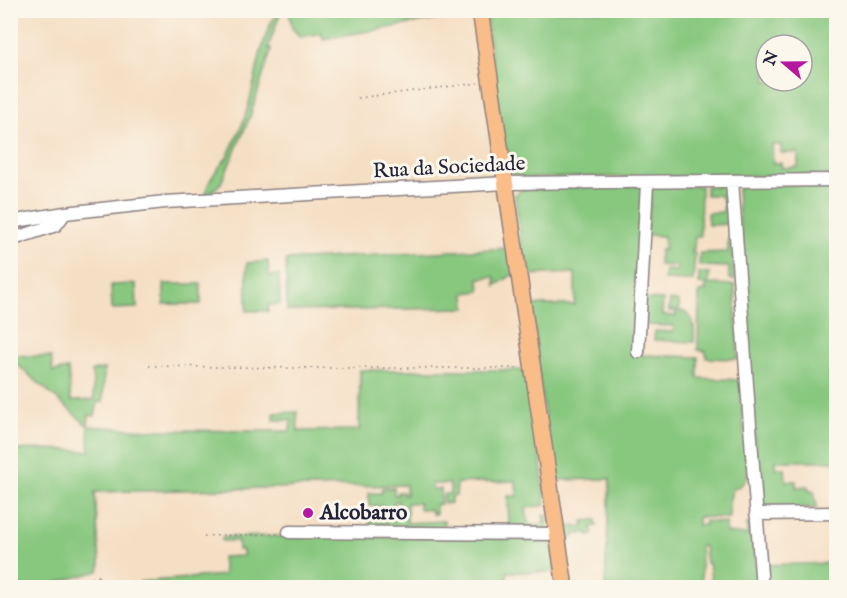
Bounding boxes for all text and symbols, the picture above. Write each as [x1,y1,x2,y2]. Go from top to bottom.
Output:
north arrow [754,33,814,93]
text: N [760,48,784,69]
street label: Rua da Sociedade [372,151,526,185]
place label: Alcobarro [319,500,408,527]
marker: Alcobarro [301,506,315,520]

